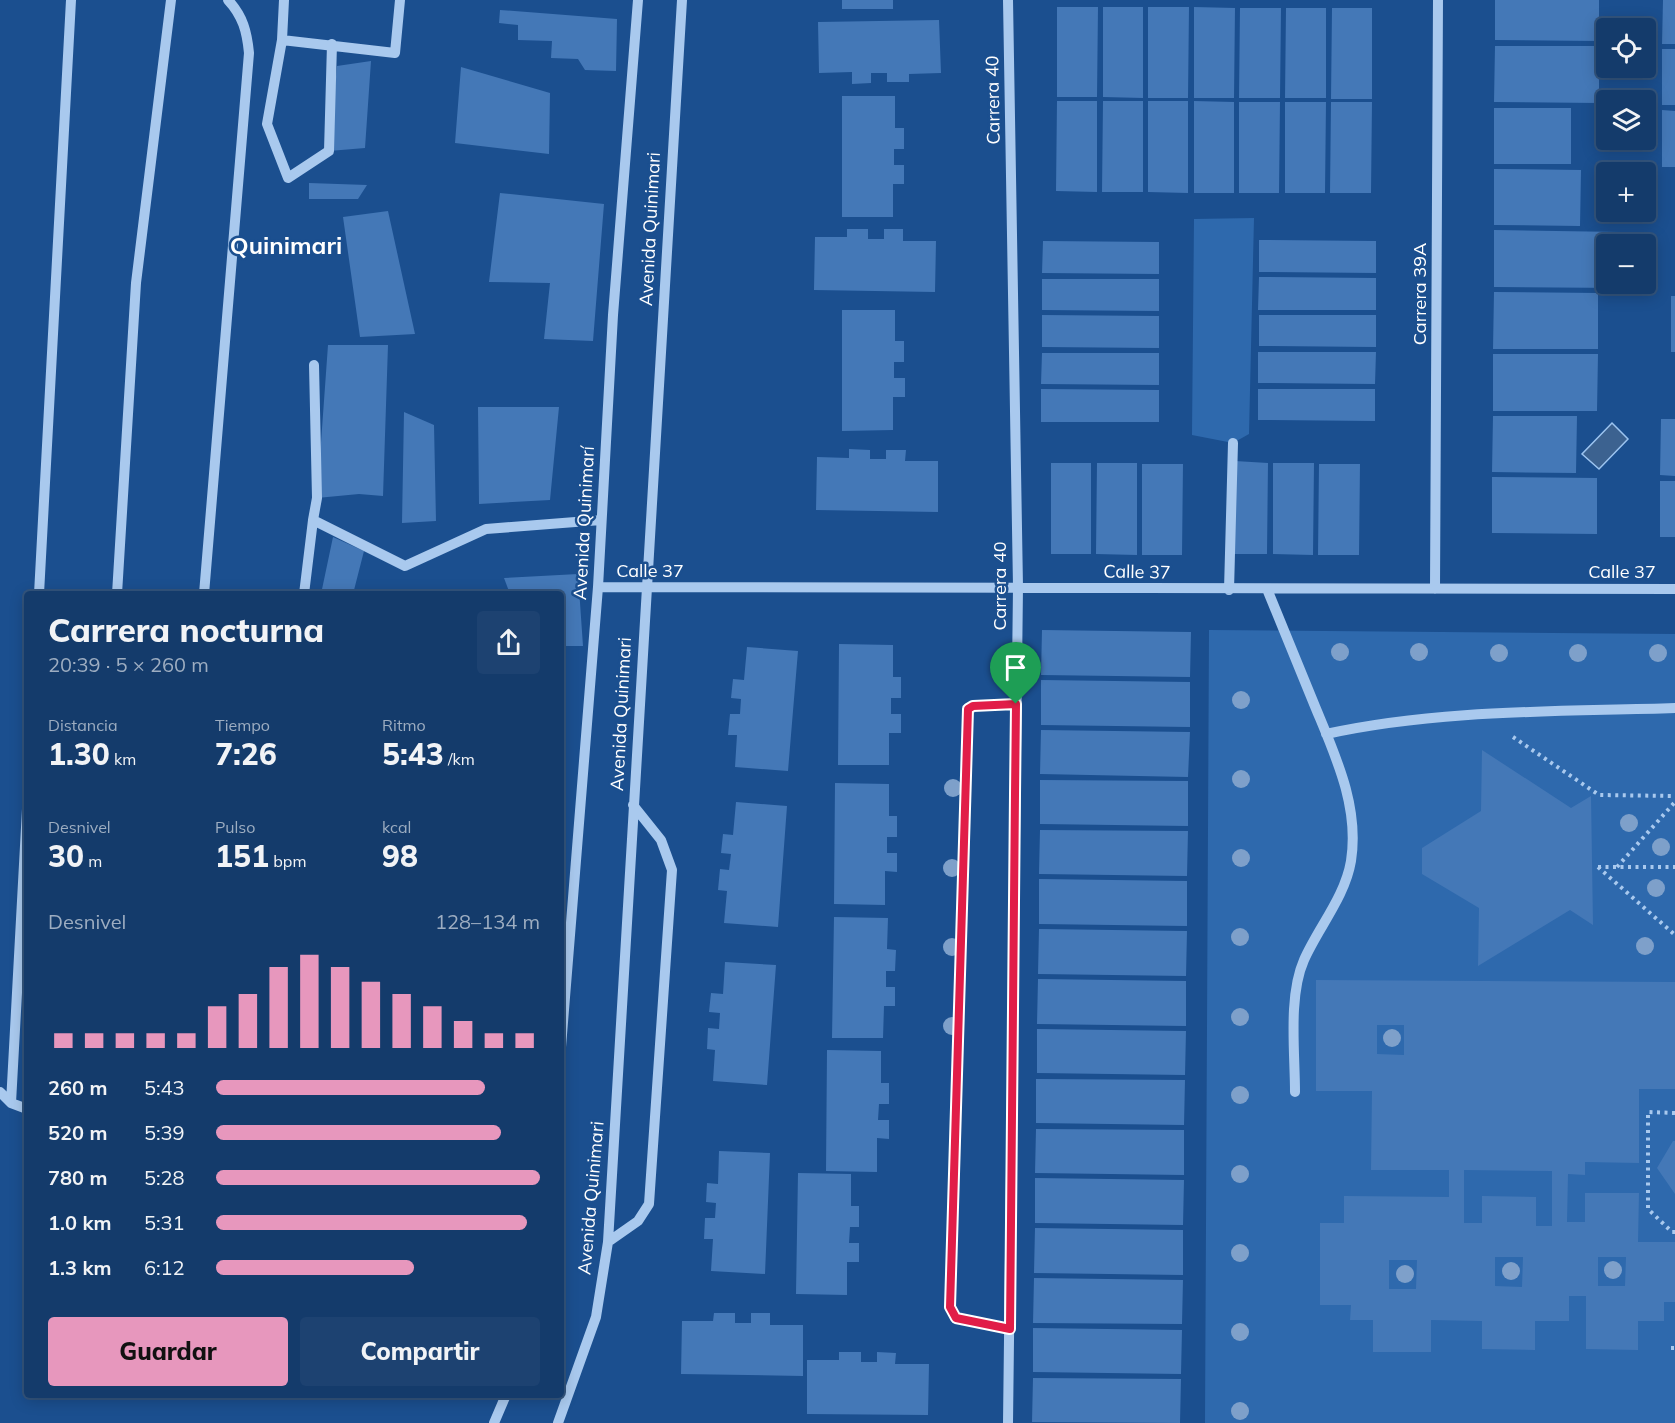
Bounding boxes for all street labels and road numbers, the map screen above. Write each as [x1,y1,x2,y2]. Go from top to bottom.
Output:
street label: Carrera 40 [980,55,1005,145]
street label: Avenida Quinimari [634,152,665,306]
street label: Carrera 39A [1408,243,1431,345]
street label: Avenida Quinimarí [568,444,599,600]
street label: Carrera 40 [988,541,1011,631]
street label: Calle 37 [616,559,684,582]
street label: Calle 37 [1103,559,1171,584]
street label: Calle 37 [1588,560,1656,583]
street label: Avenida Quinimari [605,637,636,791]
street label: Avenida Quinimari [572,1120,609,1276]

